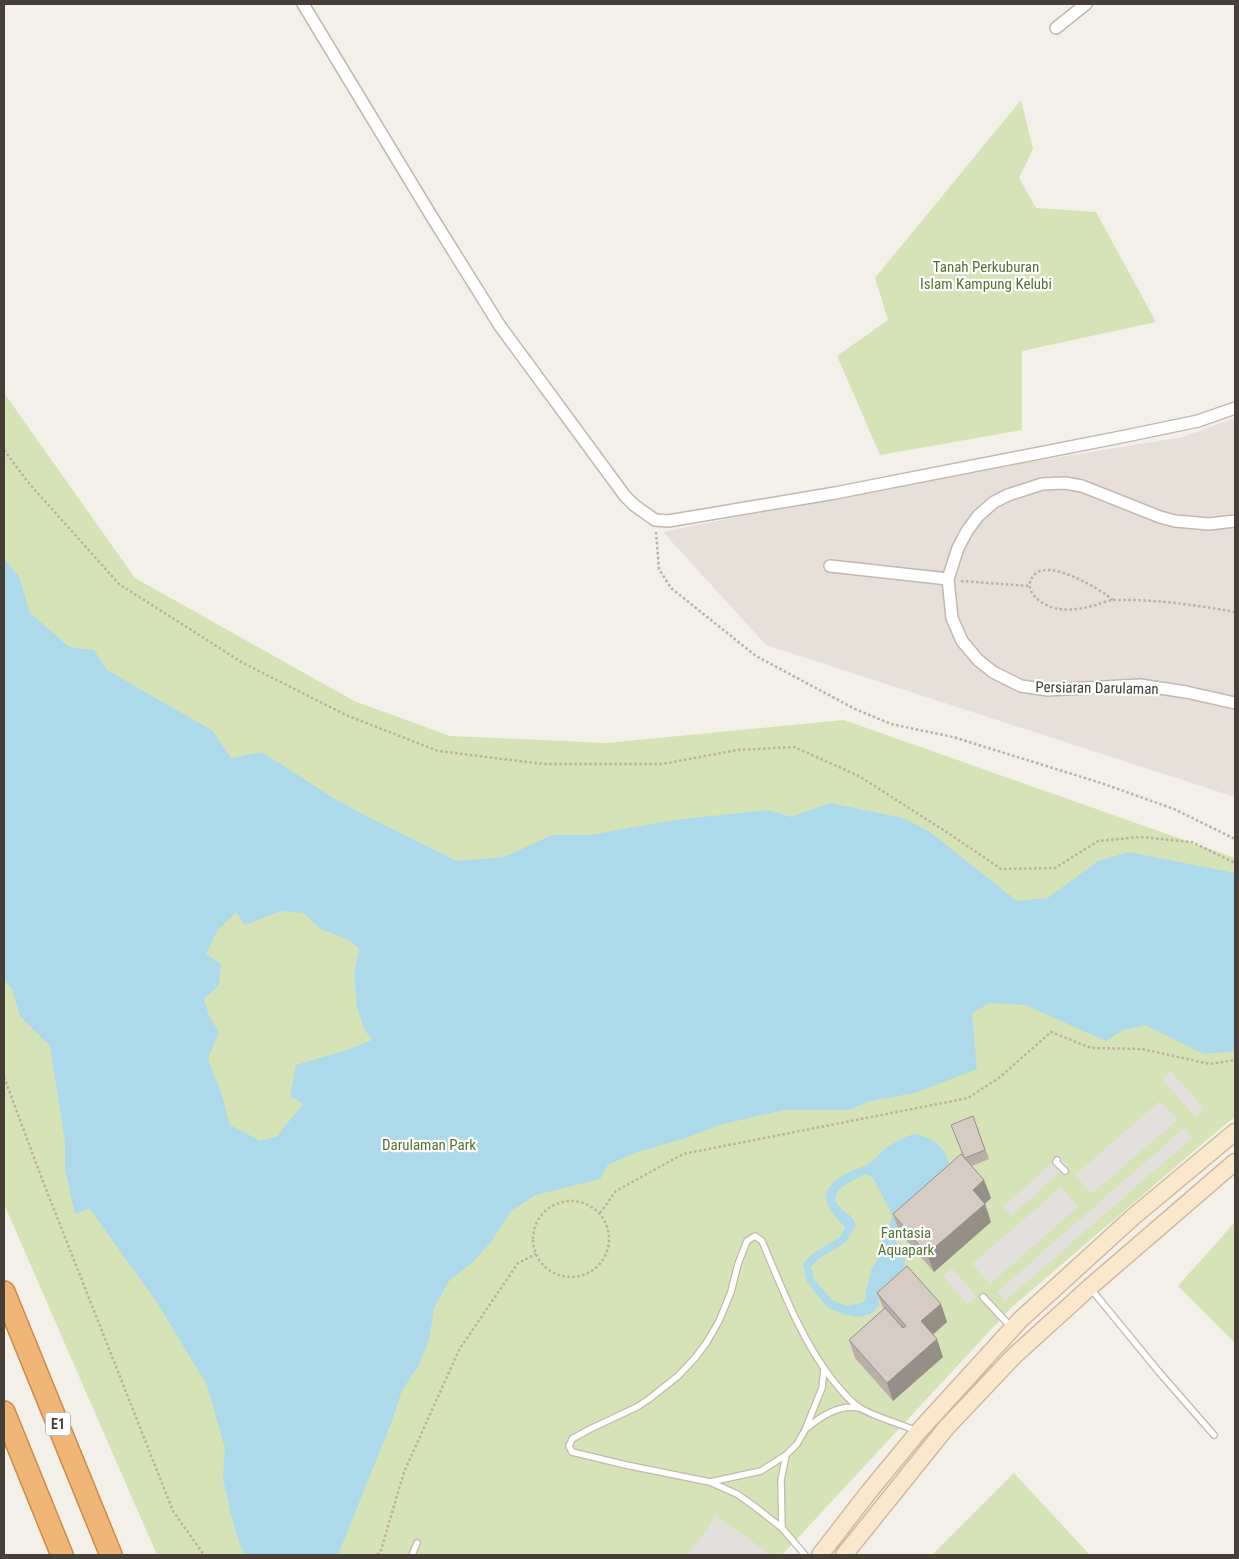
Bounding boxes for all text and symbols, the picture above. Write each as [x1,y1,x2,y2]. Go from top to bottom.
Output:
park label: Tanah Perkuburan Islam Kampung Kelubi [920,258,1052,293]
street label: Persiaran Darulaman [1035,678,1159,698]
park label: Darulaman Park [382,1136,476,1154]
park label: Fantasia Aquapark [878,1224,934,1259]
road number: E1 [46,1412,70,1436]

